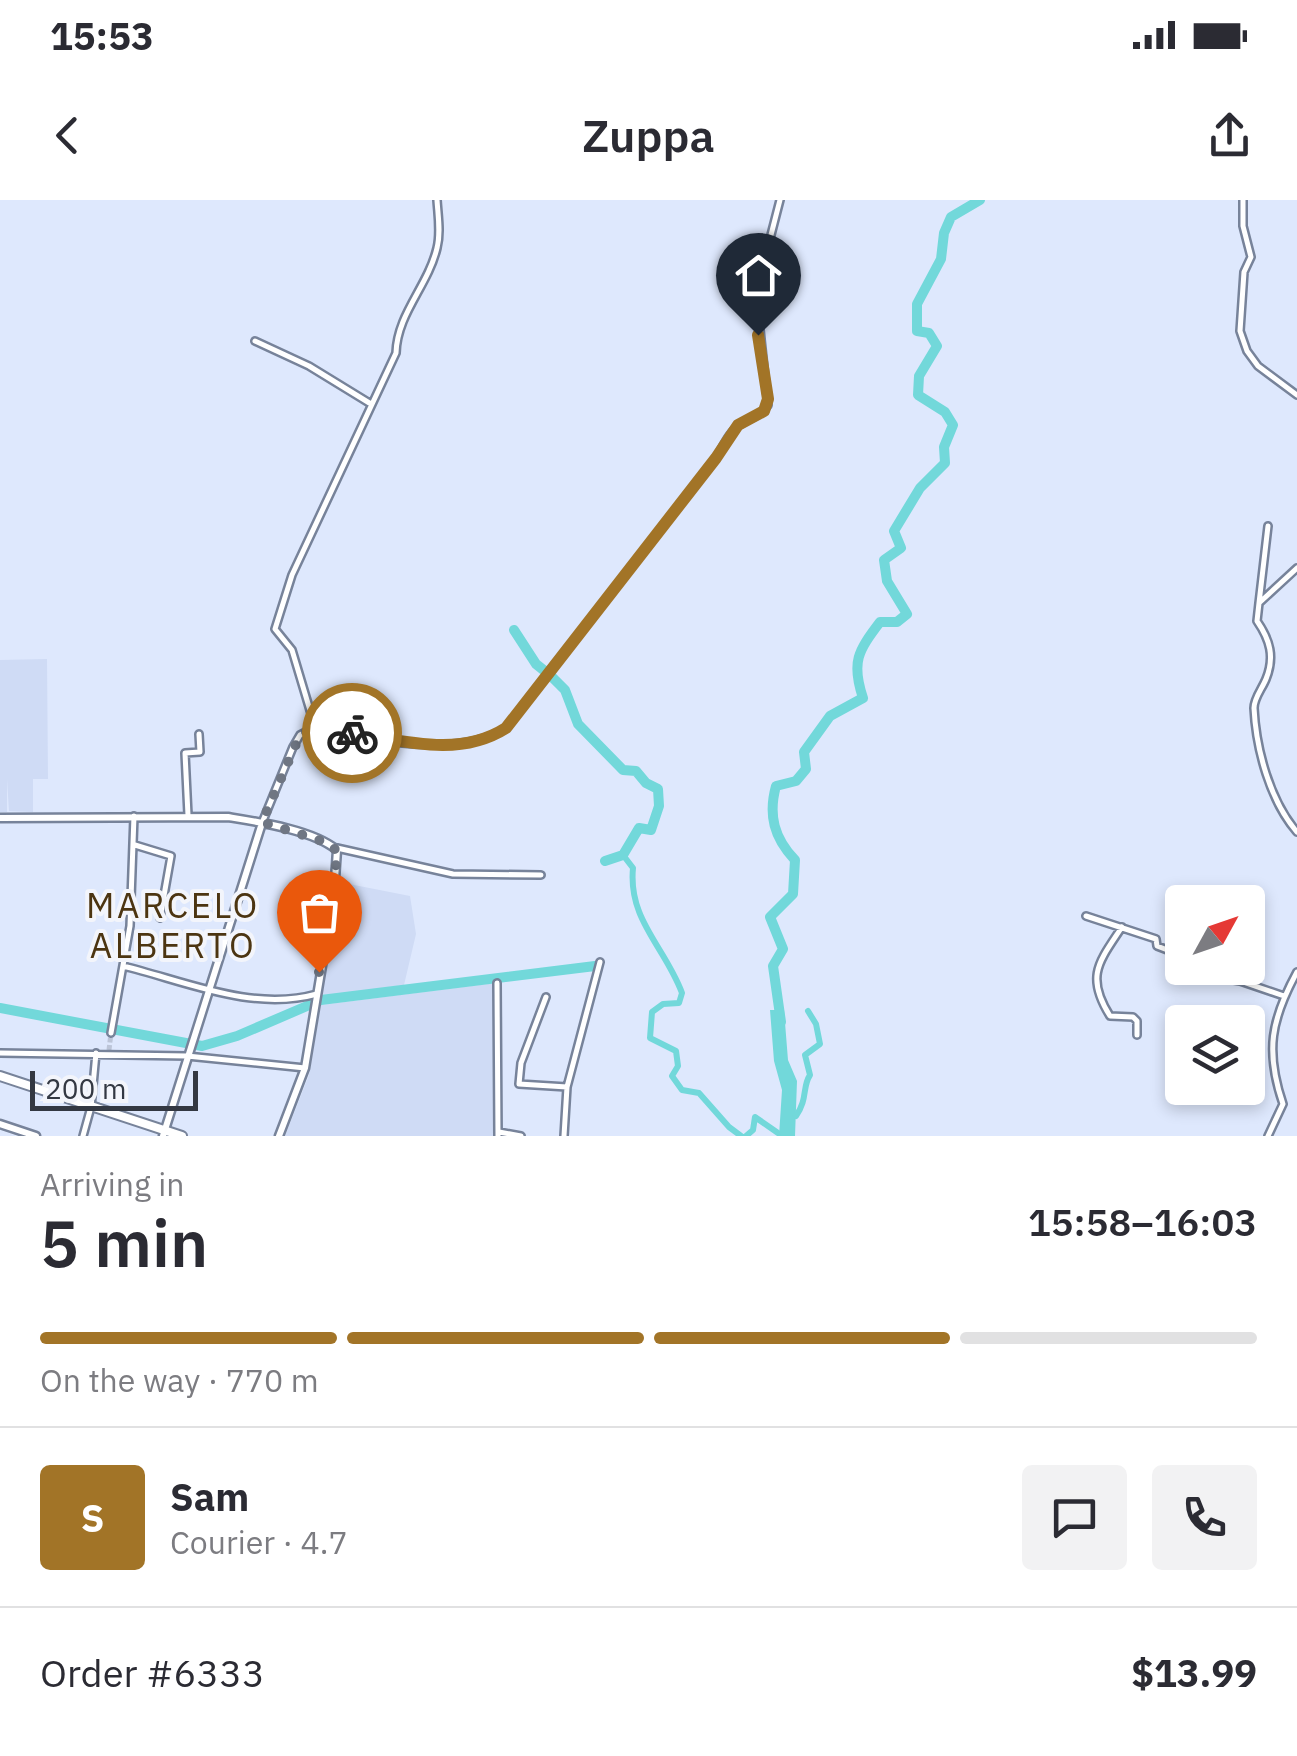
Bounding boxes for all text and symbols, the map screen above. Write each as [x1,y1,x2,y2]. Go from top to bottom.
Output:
text: 15:53 [50,11,154,60]
text: Zuppa [582,106,715,164]
icon: back [40,108,95,163]
icon: share [1202,108,1257,163]
pin [716,233,801,336]
icon: home [731,248,786,303]
courier [302,683,402,783]
icon: bike [325,706,380,761]
pin [277,870,362,973]
district label: MARCELO ALBERTO [86,882,260,968]
icon: bag [292,885,347,940]
north arrow [1165,885,1265,985]
map controls [1165,885,1265,1105]
button: layers [1165,1005,1265,1105]
scale bar [30,1066,198,1110]
text: 200 m [45,1070,126,1107]
text: Arriving in [40,1163,185,1205]
text: 15:58–16:03 [1028,1197,1257,1246]
text: 5 min [40,1200,208,1285]
text: On the way · 770 m [40,1359,319,1401]
button: chat [1022,1465,1127,1570]
button: phone [1152,1465,1257,1570]
text: Sam [170,1472,249,1521]
text: S [81,1493,104,1542]
text: Courier · 4.7 [170,1521,348,1563]
text: Order #6333 [40,1648,265,1697]
text: $13.99 [1131,1648,1257,1697]

